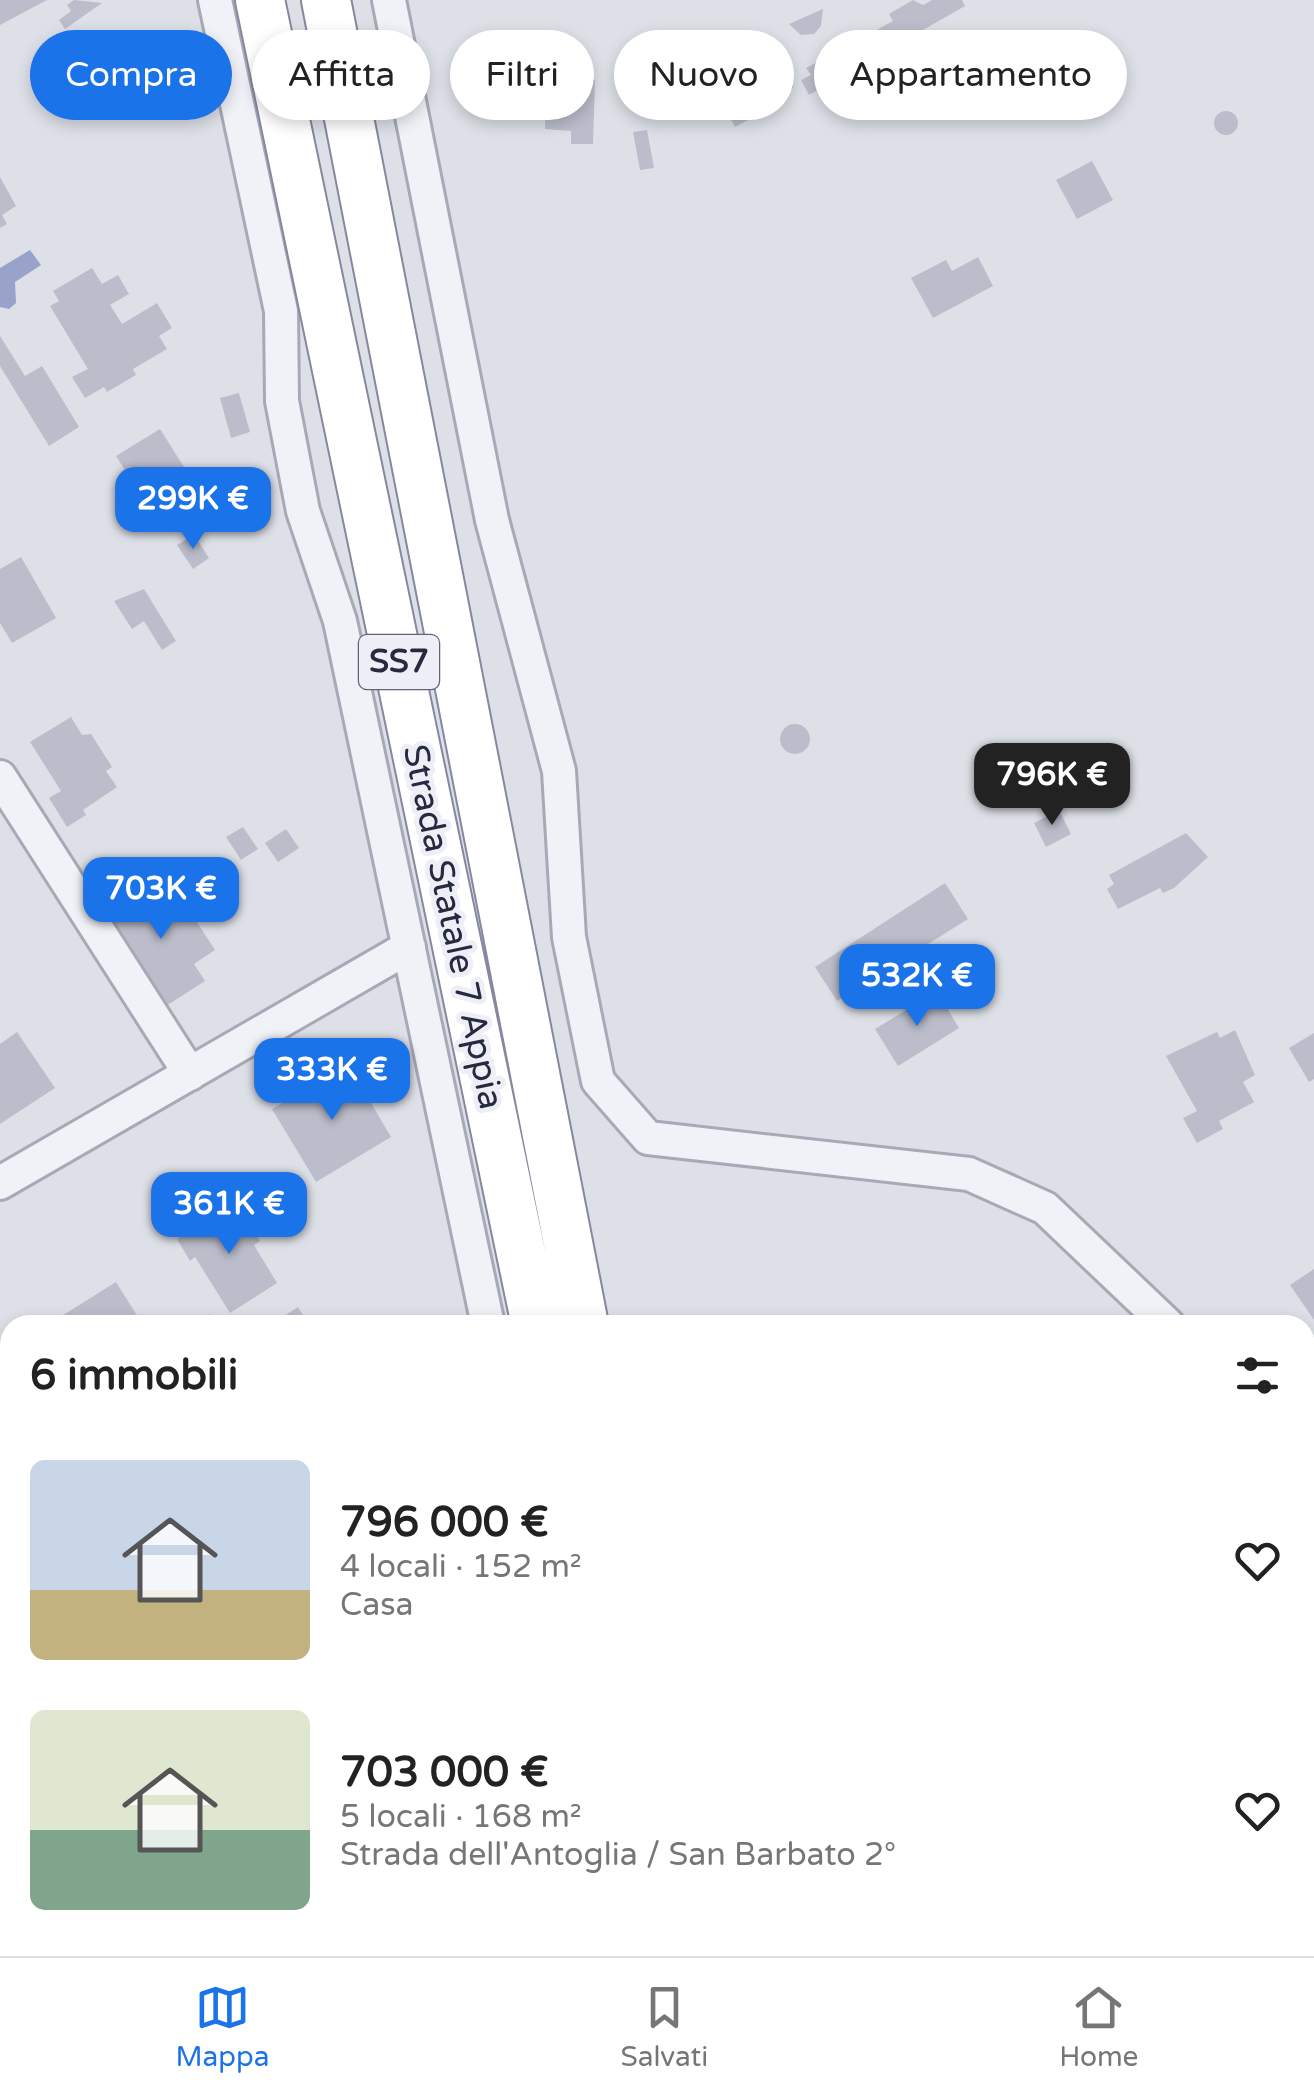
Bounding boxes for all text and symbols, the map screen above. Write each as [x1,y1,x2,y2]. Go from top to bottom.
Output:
chip: Compra [30,30,232,120]
chip: Affitta [252,30,430,120]
chip: Filtri [450,30,594,120]
chip: Nuovo [614,30,794,120]
chip: Appartamento [814,30,1127,120]
pin: 299K € [112,467,274,552]
text: 299K € [137,480,249,518]
road number: SS7 [359,635,439,689]
street label: Strada Statale 7 Appia [394,741,512,1113]
pin: 796K € [971,743,1133,828]
text: 796K € [996,756,1108,794]
pin: 703K € [80,857,242,942]
text: 703K € [105,870,217,908]
pin: 532K € [836,944,998,1029]
text: 532K € [861,957,973,995]
pin: 333K € [251,1038,413,1123]
text: 333K € [276,1051,388,1089]
pin: 361K € [148,1172,310,1257]
text: 361K € [173,1185,285,1223]
icon: filters [1230,1348,1285,1403]
text: 6 immobili [30,1350,238,1401]
text: 796 000 € [340,1497,549,1548]
icon: home [110,1500,230,1620]
icon: heart [1230,1533,1285,1588]
text: 4 locali · 152 m² [340,1548,582,1586]
text: Casa [340,1586,414,1624]
text: 703 000 € [340,1747,549,1798]
icon: home [110,1750,230,1870]
icon: heart [1230,1783,1285,1838]
text: 5 locali · 168 m² [340,1798,582,1836]
text: Strada dell'Antoglia / San Barbato 2° [340,1836,896,1874]
tab: Mappa [176,1980,269,2074]
tab: Salvati [620,1980,708,2074]
tab: Home [1059,1980,1138,2074]

